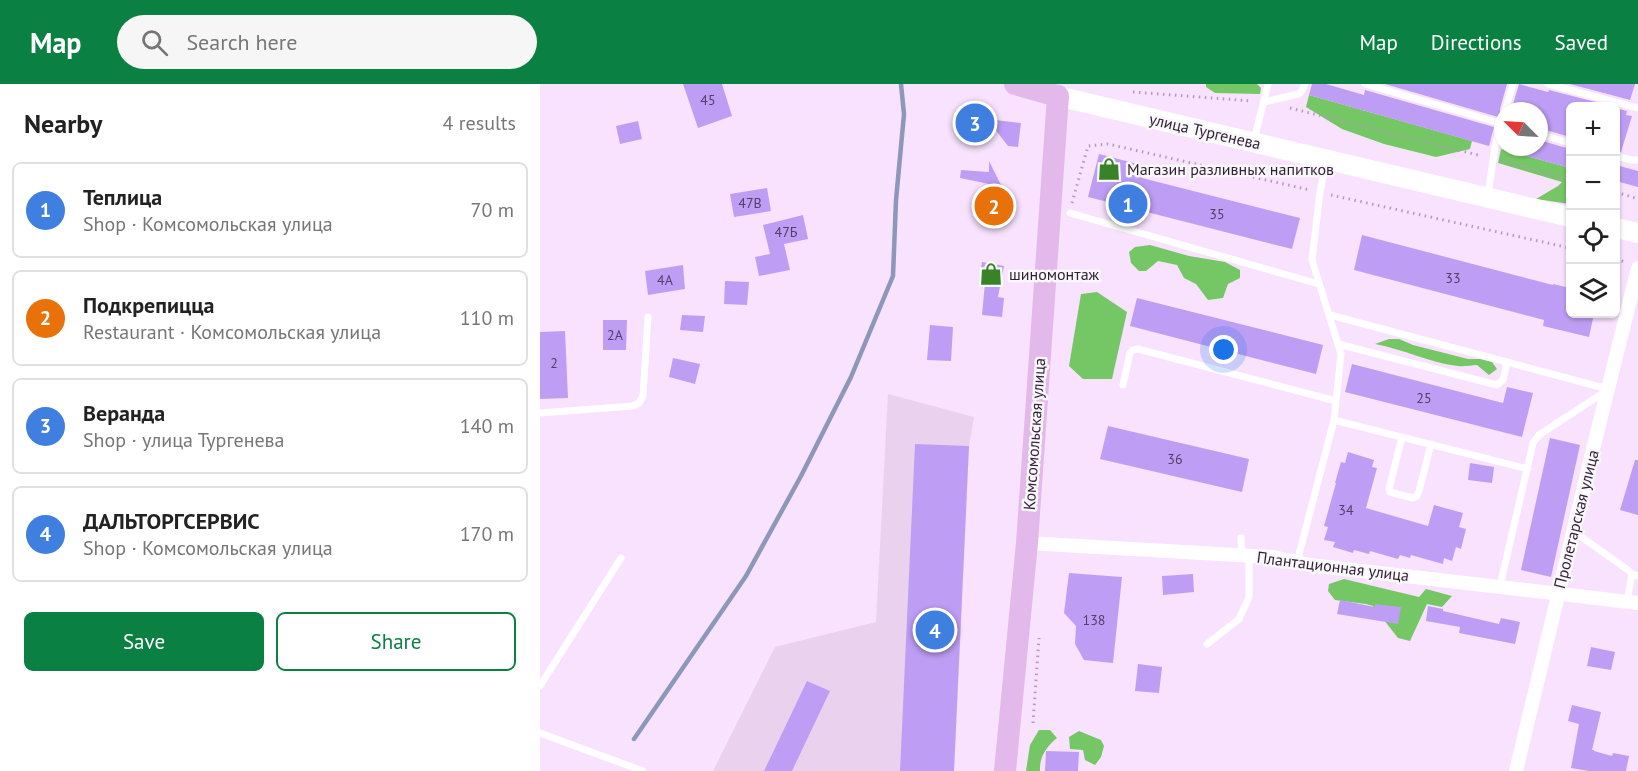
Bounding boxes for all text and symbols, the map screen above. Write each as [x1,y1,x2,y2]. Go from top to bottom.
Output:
search box [117,15,537,69]
text: Map [30,24,81,61]
icon: search [138,26,171,59]
text: Search here [186,28,297,56]
text: Map [1359,29,1398,56]
text: Directions [1431,29,1522,56]
text: Saved [1555,29,1608,56]
house number: 45 [700,91,716,109]
pin: 3 [956,100,994,146]
north arrow [1494,102,1548,156]
map controls [1566,102,1620,318]
button: + [1566,102,1620,156]
text: Nearby [24,107,102,140]
street label: улица Тургенева [1147,108,1263,154]
text: 4 results [443,110,516,136]
shop icon: Магазин разливных напитков [1096,156,1122,182]
button: − [1566,156,1620,210]
place label: Магазин разливных напитков [1127,159,1334,179]
pin: 1 [1108,182,1148,226]
text: Теплица [83,183,162,211]
pin: 2 [974,184,1014,228]
house number: 47В [738,194,762,212]
text: 1 [40,197,51,223]
text: 70 m [471,197,514,223]
house number: 35 [1209,205,1225,223]
button: locate [1566,210,1620,264]
text: Shop · Комсомольская улица [83,211,333,237]
house number: 47Б [775,223,798,241]
shop icon: шиномонтаж [978,261,1004,287]
place label: шиномонтаж [1009,264,1100,284]
button: layers [1566,264,1620,318]
house number: 33 [1445,269,1461,287]
house number: 4А [657,271,674,289]
text: Подкрепицца [83,291,214,319]
text: 2 [40,305,51,331]
text: 110 m [460,305,514,331]
text: Restaurant · Комсомольская улица [83,319,381,345]
house number: 2А [607,326,624,344]
your location [1209,335,1238,364]
house number: 2 [550,354,558,372]
street label: Комсомольская улица [1019,357,1049,511]
house number: 25 [1416,389,1432,407]
text: Веранда [83,399,165,427]
text: 3 [40,413,51,439]
text: 140 m [460,413,514,439]
text: Shop · улица Тургенева [83,427,285,453]
street label: Пролетарская улица [1549,448,1603,590]
house number: 36 [1167,450,1183,468]
house number: 34 [1338,501,1354,519]
text: ДАЛЬТОРГСЕРВИС [83,507,260,535]
text: 4 [40,521,51,547]
text: 170 m [460,521,514,547]
text: Shop · Комсомольская улица [83,535,333,561]
street label: Плантационная улица [1256,547,1410,585]
pin: 4 [916,608,954,652]
house number: 138 [1083,611,1105,629]
button: Save [24,612,264,671]
button: Share [276,612,516,671]

